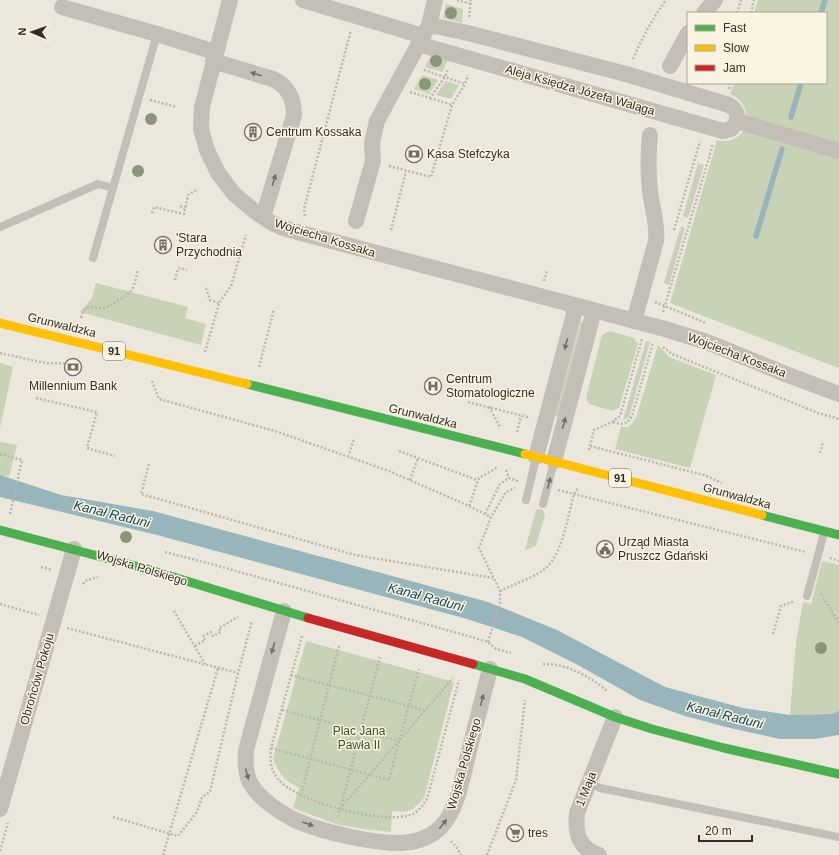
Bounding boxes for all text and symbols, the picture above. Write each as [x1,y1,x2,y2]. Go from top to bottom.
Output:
north arrow [12,12,52,52]
legend [687,12,827,84]
text: Fast [723,21,747,35]
text: N [16,27,28,36]
text: Slow [723,41,749,55]
text: Jam [723,61,746,75]
street label: Aleja Księdza Józefa Waląga [504,62,657,118]
one-way arrow [250,71,262,77]
building icon: Centrum Kossaka [243,122,263,142]
place label: Centrum Kossaka [266,125,362,139]
bank icon: Kasa Stefczyka [404,144,424,164]
place label: Kasa Stefczyka [427,147,510,161]
one-way arrow [271,173,277,185]
street label: Wojciecha Kossaka [273,216,377,260]
place label: 'Stara Przychodnia [176,231,242,259]
building icon: 'Stara Przychodnia [153,235,173,255]
street label: Grunwaldzka [26,310,98,340]
street label: Wojciecha Kossaka [686,330,789,380]
one-way arrow [563,338,569,350]
road number: 91 [103,342,125,360]
bank icon: Millennium Bank [63,357,83,377]
place label: Centrum Stomatologiczne [446,372,535,400]
hospital icon: Centrum Stomatologiczne [423,376,443,396]
place label: Millennium Bank [29,379,118,393]
street label: Grunwaldzka [387,401,459,431]
one-way arrow [562,417,568,430]
road number: 91 [609,469,631,487]
one-way arrow [546,477,552,489]
street label: Grunwaldzka [701,480,773,512]
water label: Kanał Raduni [72,497,153,531]
place label: Urząd Miasta Pruszcz Gdański [618,535,708,563]
public building icon: Urząd Miasta Pruszcz Gdański [595,539,615,559]
street label: Wojska Polskiego [95,547,190,589]
water label: Kanał Raduni [386,580,467,615]
street label: Obrońców Pokoju [17,632,57,726]
one-way arrow [270,642,276,654]
one-way arrow [479,694,485,707]
water label: Kanał Raduni [685,698,766,732]
street label: Wojska Polskiego [444,716,484,811]
park label: Plac Jana Pawła II [333,724,386,752]
one-way arrow [245,768,251,780]
street label: 1 Maja [573,769,599,808]
scale bar [699,817,752,843]
one-way arrow [439,818,447,829]
one-way arrow [302,822,314,828]
supermarket icon: tres [505,823,525,843]
text: 20 m [705,824,732,838]
place label: tres [528,826,548,840]

